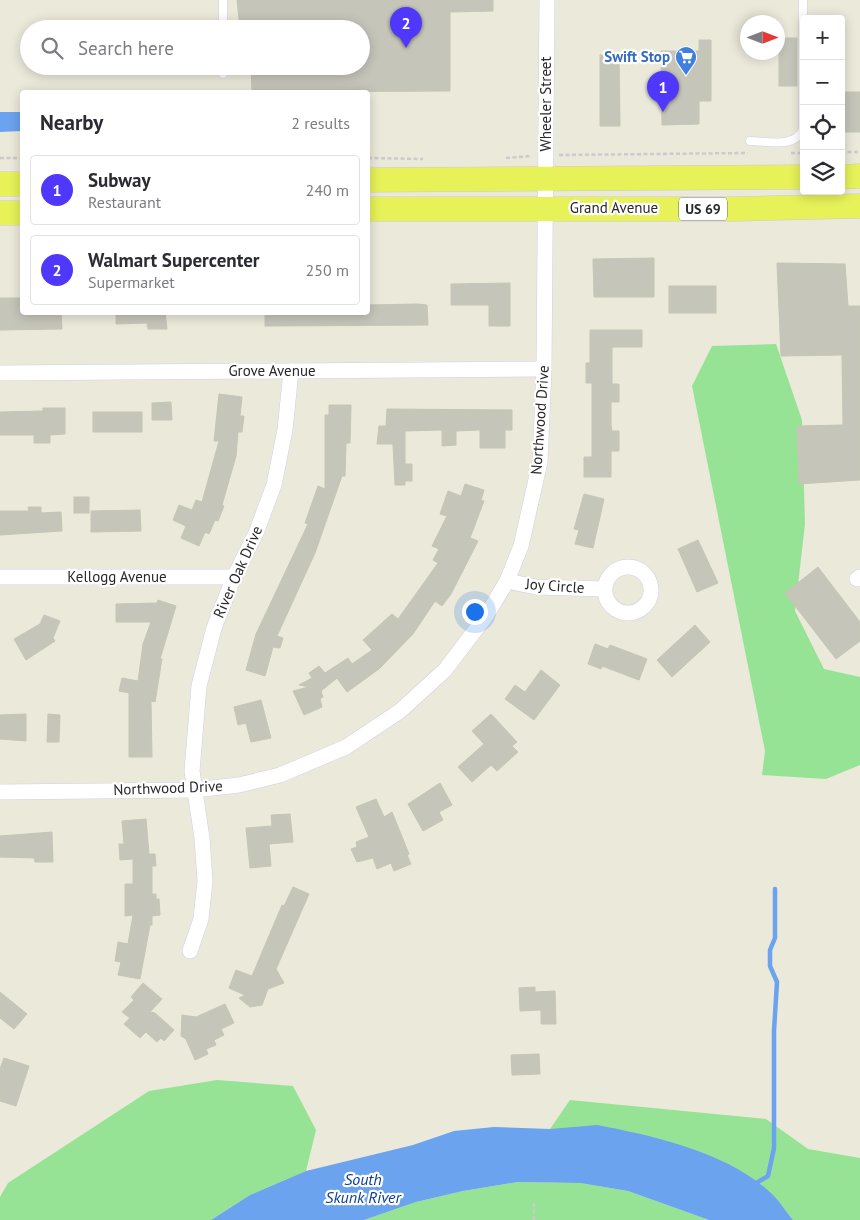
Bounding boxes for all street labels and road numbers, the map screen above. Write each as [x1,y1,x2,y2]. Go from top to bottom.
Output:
street label: Wheeler Street [536,56,555,152]
street label: Grand Avenue [570,198,658,217]
road number: US 69 [679,198,727,220]
street label: Grove Avenue [228,361,316,380]
street label: Northwood Drive [526,365,553,475]
street label: River Oak Drive [209,523,266,621]
street label: Kellogg Avenue [67,567,167,586]
street label: Joy Circle [524,574,585,597]
street label: Northwood Drive [113,776,223,799]

